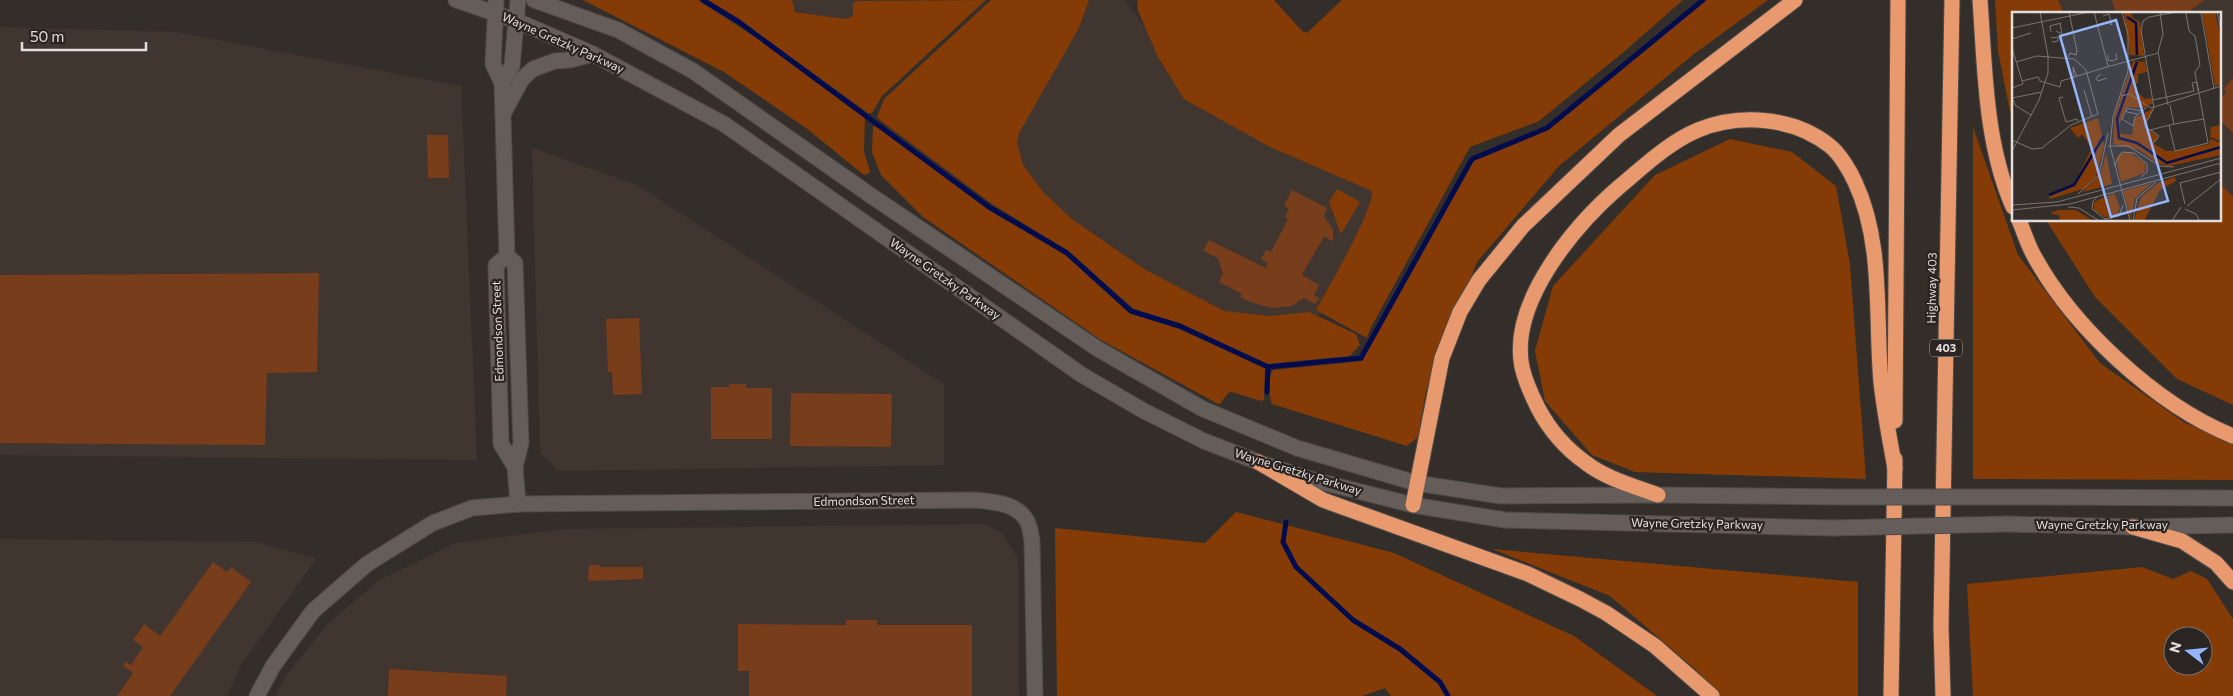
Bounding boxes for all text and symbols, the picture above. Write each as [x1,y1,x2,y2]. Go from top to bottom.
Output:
street label: Wayne Gretzky Parkway [500,9,627,75]
inset map [2012,12,2220,221]
scale bar [22,20,146,52]
text: 50 m [30,27,64,45]
street label: Wayne Gretzky Parkway [888,235,1004,322]
street label: Highway 403 [1923,252,1939,324]
street label: Edmondson Street [488,280,506,382]
road number: 403 [1930,339,1962,356]
street label: Wayne Gretzky Parkway [1233,445,1363,497]
street label: Edmondson Street [813,492,915,508]
street label: Wayne Gretzky Parkway [1631,515,1763,531]
street label: Wayne Gretzky Parkway [2036,517,2168,531]
north arrow [2163,626,2213,676]
text: N [2165,640,2185,655]

